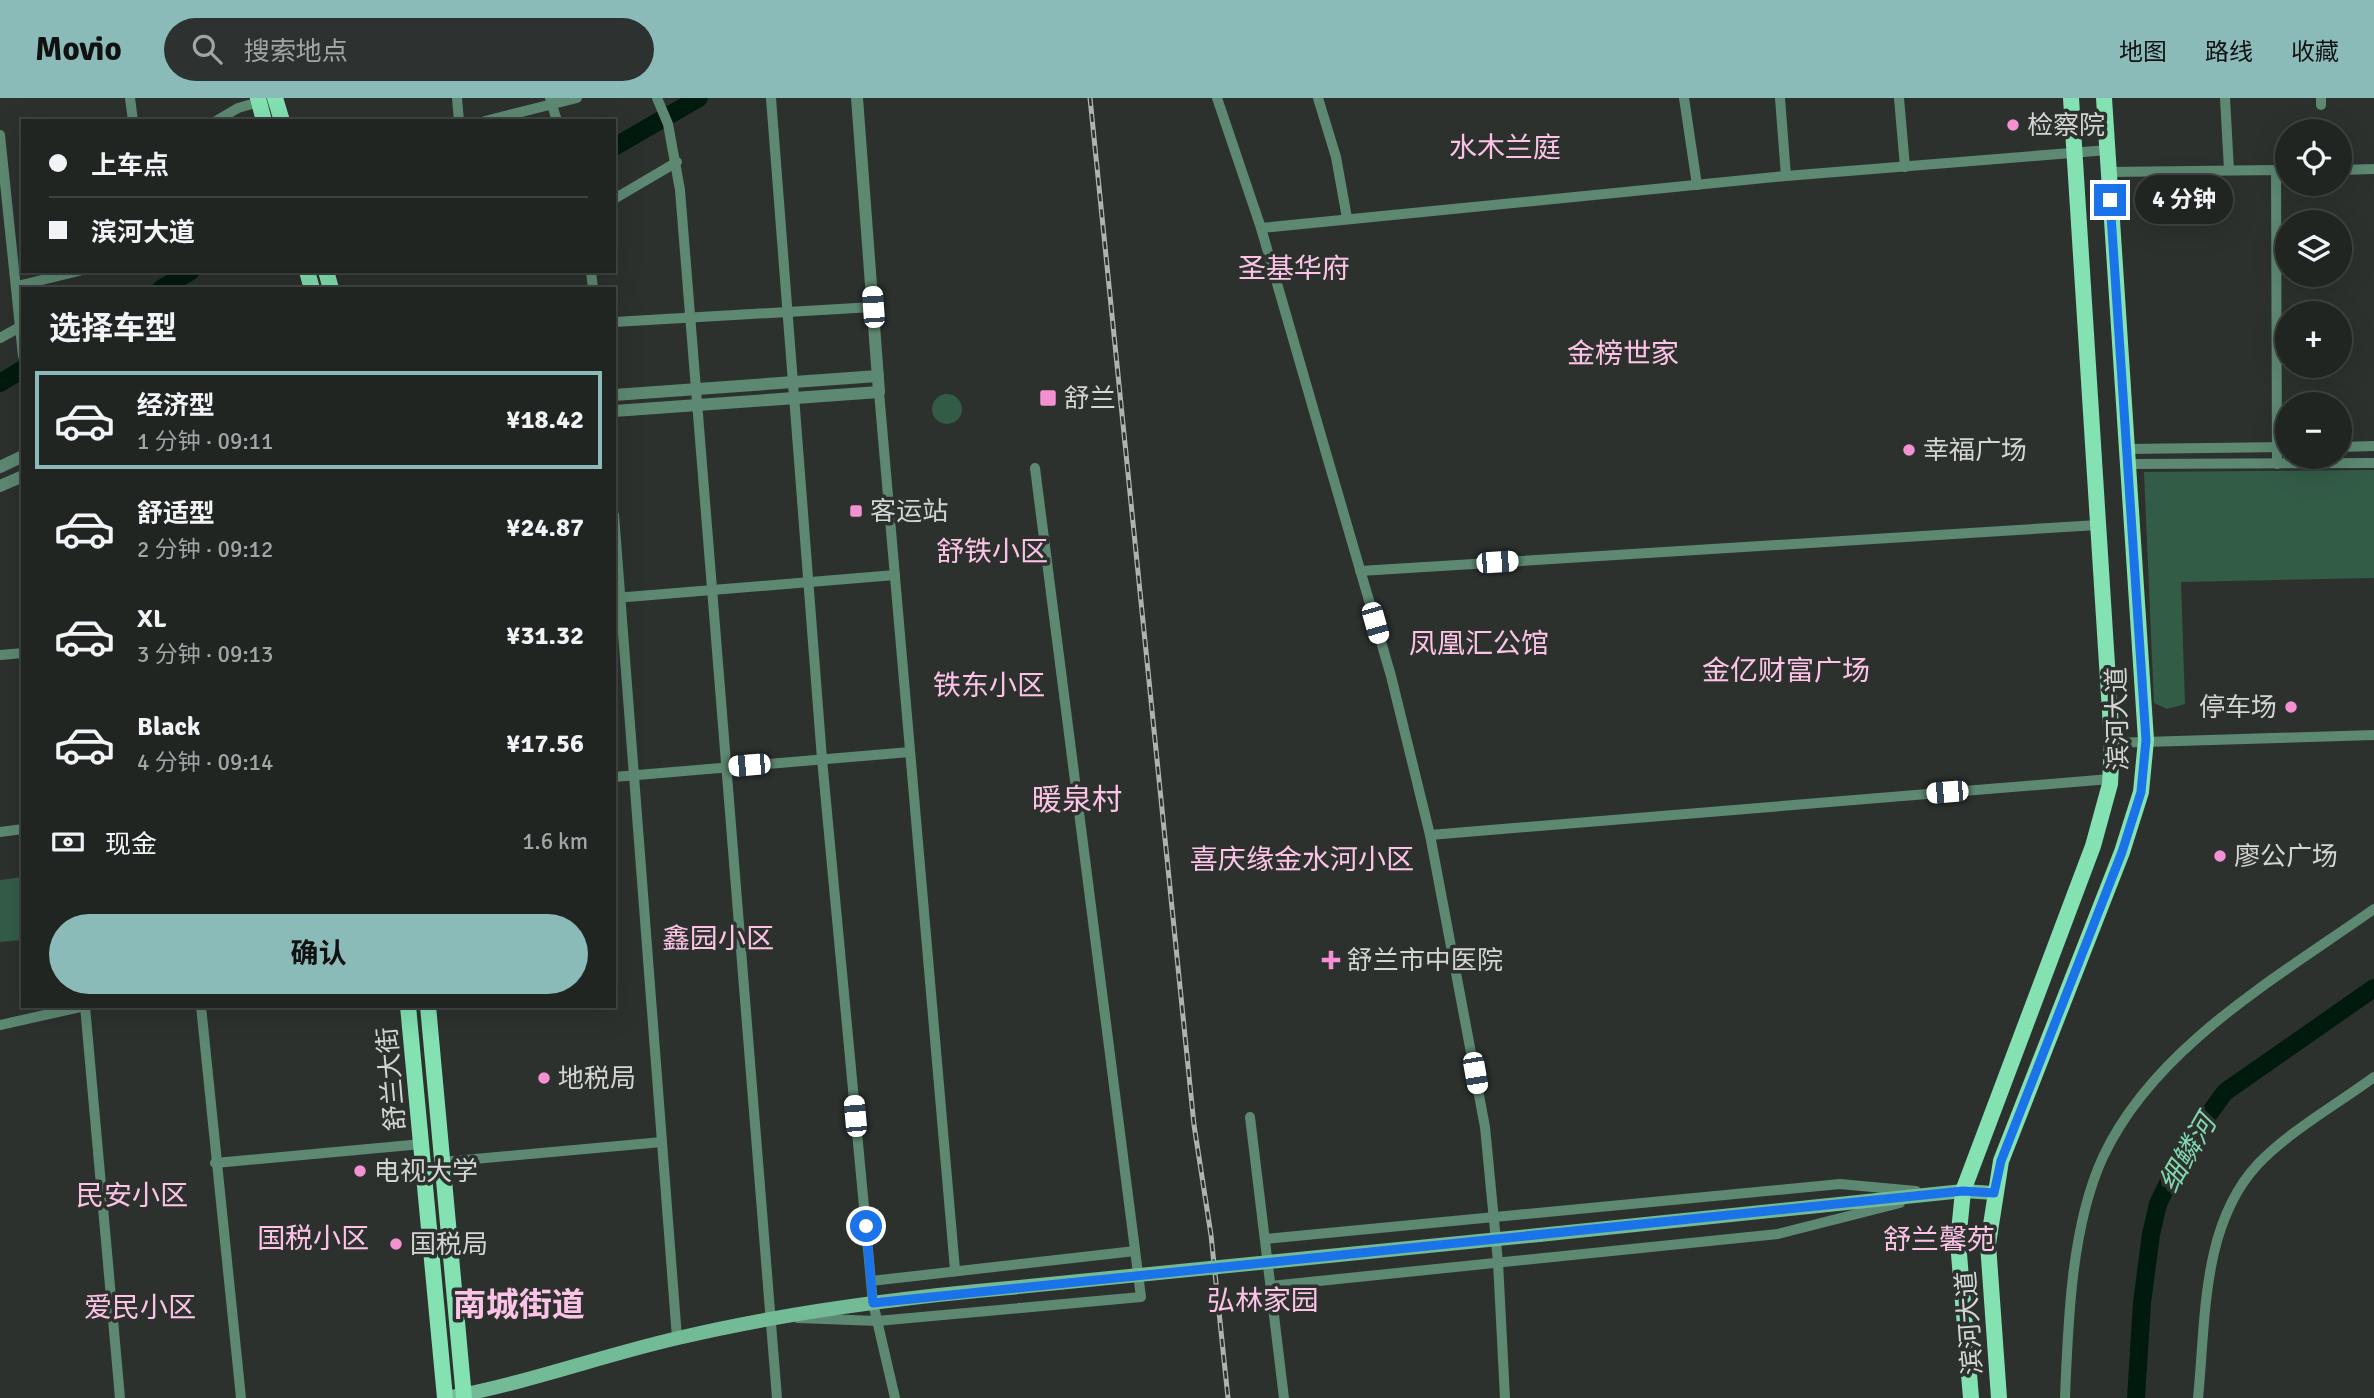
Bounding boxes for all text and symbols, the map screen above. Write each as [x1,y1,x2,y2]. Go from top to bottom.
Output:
search box [164,18,654,81]
text: Movio [35,29,122,70]
icon: search [188,30,226,68]
text: 搜索地点 [244,36,348,68]
text: 地图 [2119,37,2167,67]
text: 路线 [2205,37,2253,67]
text: 收藏 [2291,37,2339,67]
place label: 检察院 [2027,110,2105,142]
marker: 检察院 [2005,117,2021,133]
map controls [2275,119,2352,469]
button: locate [2275,119,2352,196]
district label: 水木兰庭 [1449,131,1561,165]
text: 上车点 [91,150,169,182]
callout: 4 分钟 [2134,176,2232,224]
route end [2094,184,2126,216]
text: 4 分钟 [2152,185,2216,214]
button: layers [2275,210,2352,287]
text: 滨河大道 [91,217,195,249]
district label: 圣基华府 [1238,252,1350,286]
car [862,285,885,329]
button: + [2275,301,2352,378]
text: 选择车型 [49,309,177,348]
district label: 金榜世家 [1567,337,1679,371]
place label: 舒兰 [1064,383,1116,415]
marker: 舒兰 [1038,388,1058,408]
icon: car [53,389,116,452]
text: 经济型 [137,390,215,422]
button: − [2275,392,2352,469]
text: ¥18.42 [506,404,584,436]
text: 1 分钟 · 09:11 [137,427,273,456]
place label: 幸福广场 [1923,435,2027,467]
marker: 幸福广场 [1901,442,1917,458]
place label: 客运站 [870,496,948,528]
icon: car [53,497,116,560]
text: 舒适型 [137,498,215,530]
marker: 客运站 [848,503,864,519]
text: ¥24.87 [506,512,584,544]
text: 2 分钟 · 09:12 [137,535,273,564]
district label: 舒铁小区 [936,535,1048,569]
car [1476,550,1519,574]
car [1360,600,1391,646]
text: XL [137,603,167,635]
icon: car [53,605,116,668]
text: ¥31.32 [506,620,584,652]
district label: 凤凰汇公馆 [1409,627,1549,661]
text: 3 分钟 · 09:13 [137,640,273,669]
district label: 金亿财富广场 [1702,654,1870,688]
street label: 滨河大道 [2101,667,2135,771]
district label: 铁东小区 [933,669,1045,703]
place label: 停车场 [2199,692,2277,724]
marker: 停车场 [2283,699,2299,715]
text: Black [137,711,200,743]
icon: car [53,713,116,776]
text: ¥17.56 [506,728,584,760]
text: 4 分钟 · 09:14 [137,748,273,777]
car [728,753,771,777]
car [1926,780,1969,804]
district label: 暖泉村 [1032,782,1122,819]
icon: cash [49,823,87,861]
text: 1.6 km [522,827,588,856]
text: 现金 [105,829,157,861]
place label: 廖公广场 [2234,841,2338,873]
district label: 喜庆缘金水河小区 [1190,843,1414,877]
marker: 廖公广场 [2212,848,2228,864]
button: 确认 [49,914,588,994]
district label: 鑫园小区 [662,922,774,956]
place label: 舒兰市中医院 [1347,945,1503,977]
marker: 舒兰市中医院 [1321,950,1341,970]
street label: 舒兰大街 [372,1026,412,1132]
car [1462,1050,1489,1096]
place label: 地税局 [558,1063,636,1095]
marker: 地税局 [536,1070,552,1086]
car [843,1094,868,1138]
water label: 细鳞河 [2152,1104,2226,1198]
place label: 电视大学 [374,1156,478,1188]
marker: 电视大学 [352,1163,368,1179]
district label: 民安小区 [76,1179,188,1213]
route start [850,1210,882,1242]
district label: 国税小区 [257,1222,369,1256]
district label: 舒兰馨苑 [1883,1223,1995,1257]
place label: 国税局 [410,1229,488,1261]
marker: 国税局 [388,1236,404,1252]
street label: 滨河大道 [1950,1270,1990,1376]
district label: 弘林家园 [1207,1284,1319,1318]
district label: 南城街道 [453,1285,585,1326]
district label: 爱民小区 [84,1291,196,1325]

